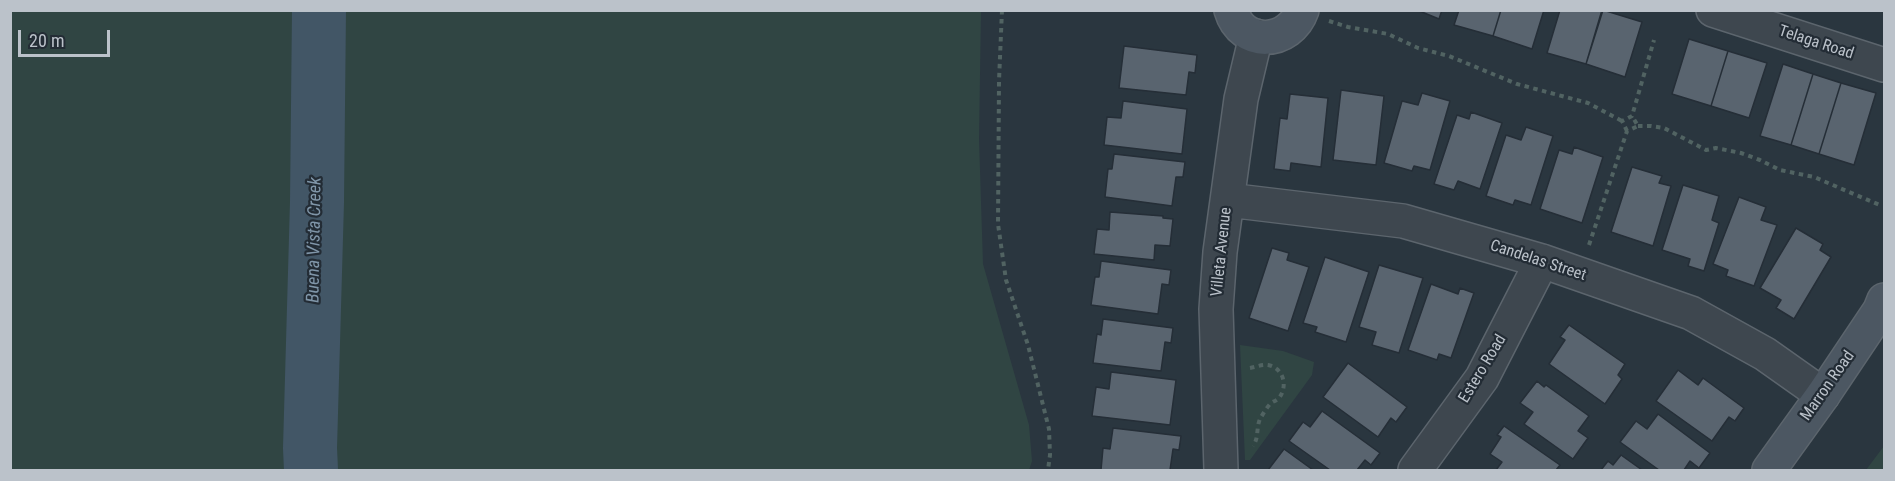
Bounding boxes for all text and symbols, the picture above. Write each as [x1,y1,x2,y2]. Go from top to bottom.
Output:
scale bar [21,18,112,56]
street label: Telaga Road [1776,22,1856,64]
text: 20 m [29,30,64,51]
water label: Buena Vista Creek [303,177,327,303]
street label: Villeta Avenue [1208,206,1236,298]
street label: Candelas Street [1488,236,1588,286]
street label: Estero Road [1455,331,1511,407]
street label: Marron Road [1797,347,1859,425]

